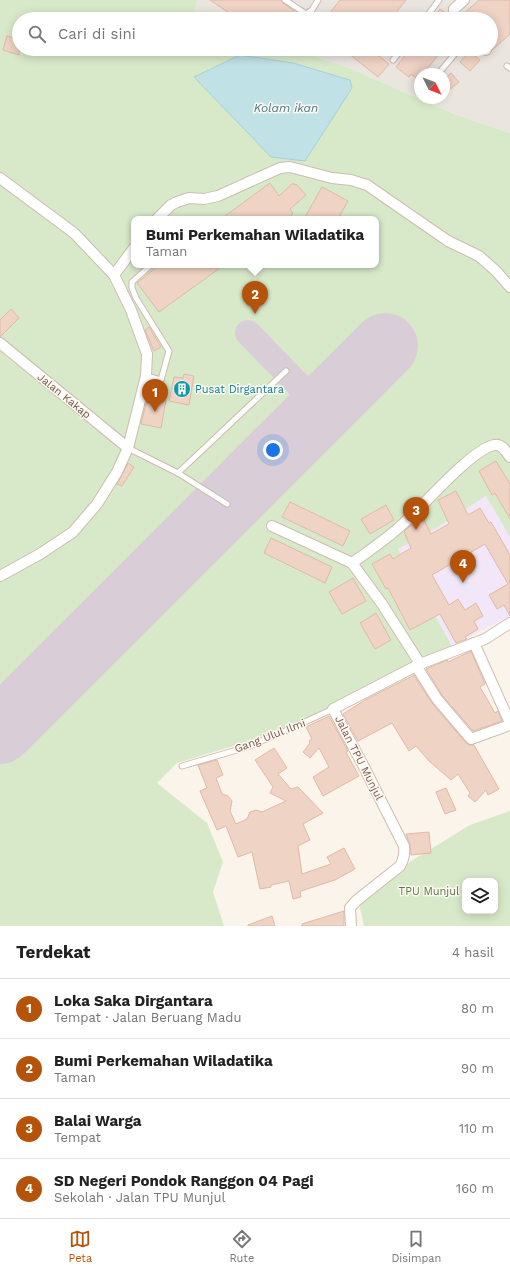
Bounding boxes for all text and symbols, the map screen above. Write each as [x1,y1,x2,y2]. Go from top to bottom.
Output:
search box [12,12,498,56]
icon: search [26,23,48,45]
text: Cari di sini [58,25,136,43]
north arrow [414,68,450,104]
water label: Kolam ikan [254,101,318,115]
popup [131,216,379,268]
text: Bumi Perkemahan Wiladatika [146,226,364,244]
text: Taman [146,244,187,259]
pin: 2 [242,281,268,314]
street label: Jalan Kakap [35,371,93,422]
pin: 1 [142,379,168,412]
building icon: Pusat Dirgantara [172,379,192,399]
place label: Pusat Dirgantara [195,383,284,396]
your location [263,440,283,460]
pin: 3 [403,497,429,530]
pin: 4 [450,550,476,583]
street label: Jalan TPU Munjul [332,714,386,803]
street label: Gang Ulul Ilmi [233,716,307,756]
map controls [462,878,498,914]
button: layers [462,878,498,914]
park label: TPU Munjul [399,885,460,898]
text: Terdekat [16,942,91,962]
text: 4 hasil [452,945,494,960]
text: Loka Saka Dirgantara [54,992,213,1010]
text: 1 [26,1001,32,1016]
text: 80 m [461,1001,494,1016]
text: Tempat · Jalan Beruang Madu [54,1010,241,1025]
text: Bumi Perkemahan Wiladatika [54,1052,273,1070]
text: 2 [25,1061,33,1076]
text: 90 m [461,1061,494,1076]
text: Taman [54,1070,96,1085]
text: Balai Warga [54,1112,141,1130]
text: 3 [25,1121,33,1136]
text: 110 m [459,1121,494,1136]
text: Tempat [54,1130,101,1145]
text: SD Negeri Pondok Ranggon 04 Pagi [54,1172,314,1190]
text: 4 [25,1181,33,1196]
text: 160 m [456,1181,494,1196]
text: Sekolah · Jalan TPU Munjul [54,1190,226,1205]
tab: Peta [69,1228,92,1265]
tab: Rute [229,1228,254,1265]
tab: Disimpan [391,1228,441,1265]

